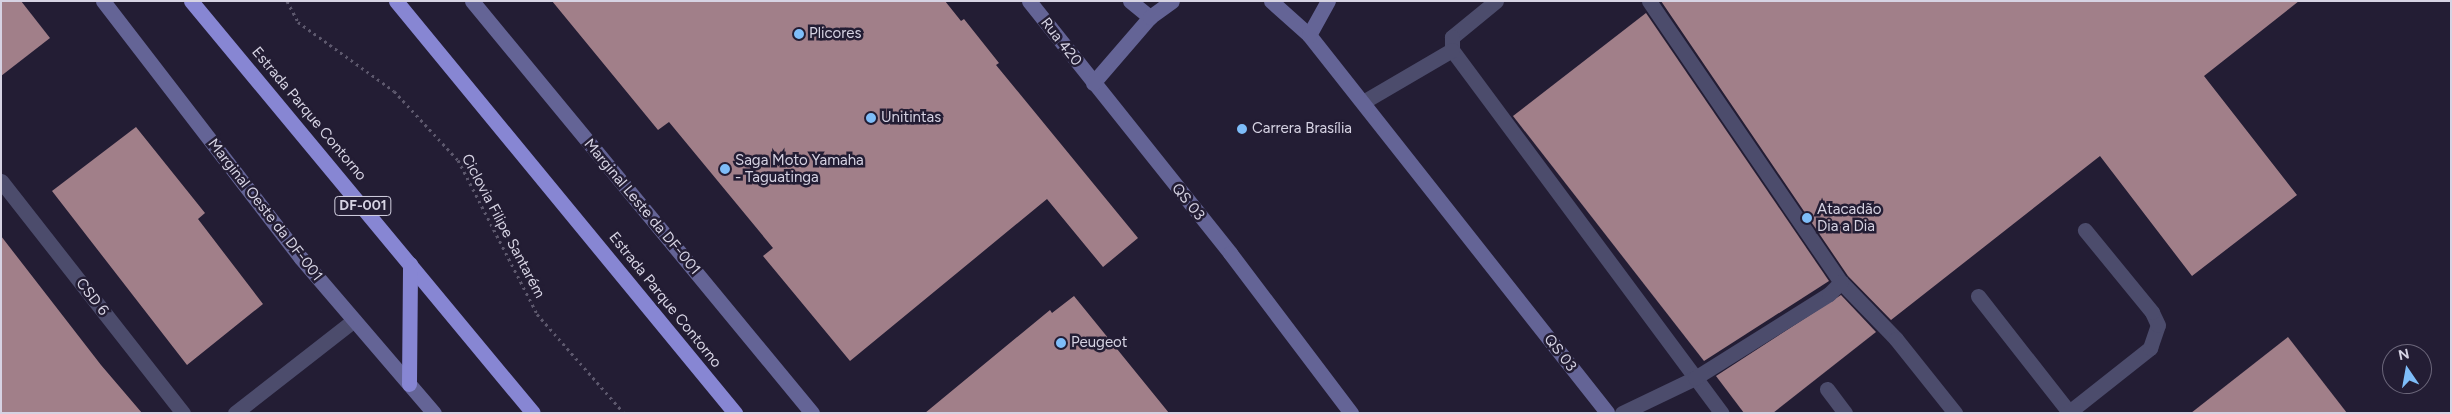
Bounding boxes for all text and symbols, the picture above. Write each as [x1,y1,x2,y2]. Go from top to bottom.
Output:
street label: Rua 420 [1037,14,1085,70]
place label: Plicores [809,25,862,43]
marker: Plicores [793,28,805,40]
street label: Estrada Parque Contorno [248,44,370,184]
place label: Unitintas [881,109,941,127]
marker: Unitintas [865,112,877,124]
place label: Carrera Brasília [1252,120,1352,138]
marker: Carrera Brasília [1236,123,1248,135]
street label: Marginal Oeste da DF-001 [204,135,326,285]
street label: Marginal Leste da DF-001 [580,136,704,278]
street label: Ciclovia Filipe Santarém [457,151,549,301]
place label: Saga Moto Yamaha - Taguatinga [735,151,864,186]
marker: Saga Moto Yamaha - Taguatinga [719,163,731,175]
street label: QS 03 [1168,180,1208,224]
road number: DF-001 [334,195,392,218]
place label: Atacadão Dia a Dia [1817,200,1881,235]
marker: Atacadão Dia a Dia [1801,212,1813,224]
street label: Estrada Parque Contorno [605,229,725,371]
street label: CSD 6 [72,275,112,319]
street label: QS 03 [1540,331,1580,375]
place label: Peugeot [1071,334,1127,352]
marker: Peugeot [1055,337,1067,349]
north arrow [2382,344,2432,394]
text: N [2397,345,2411,364]

